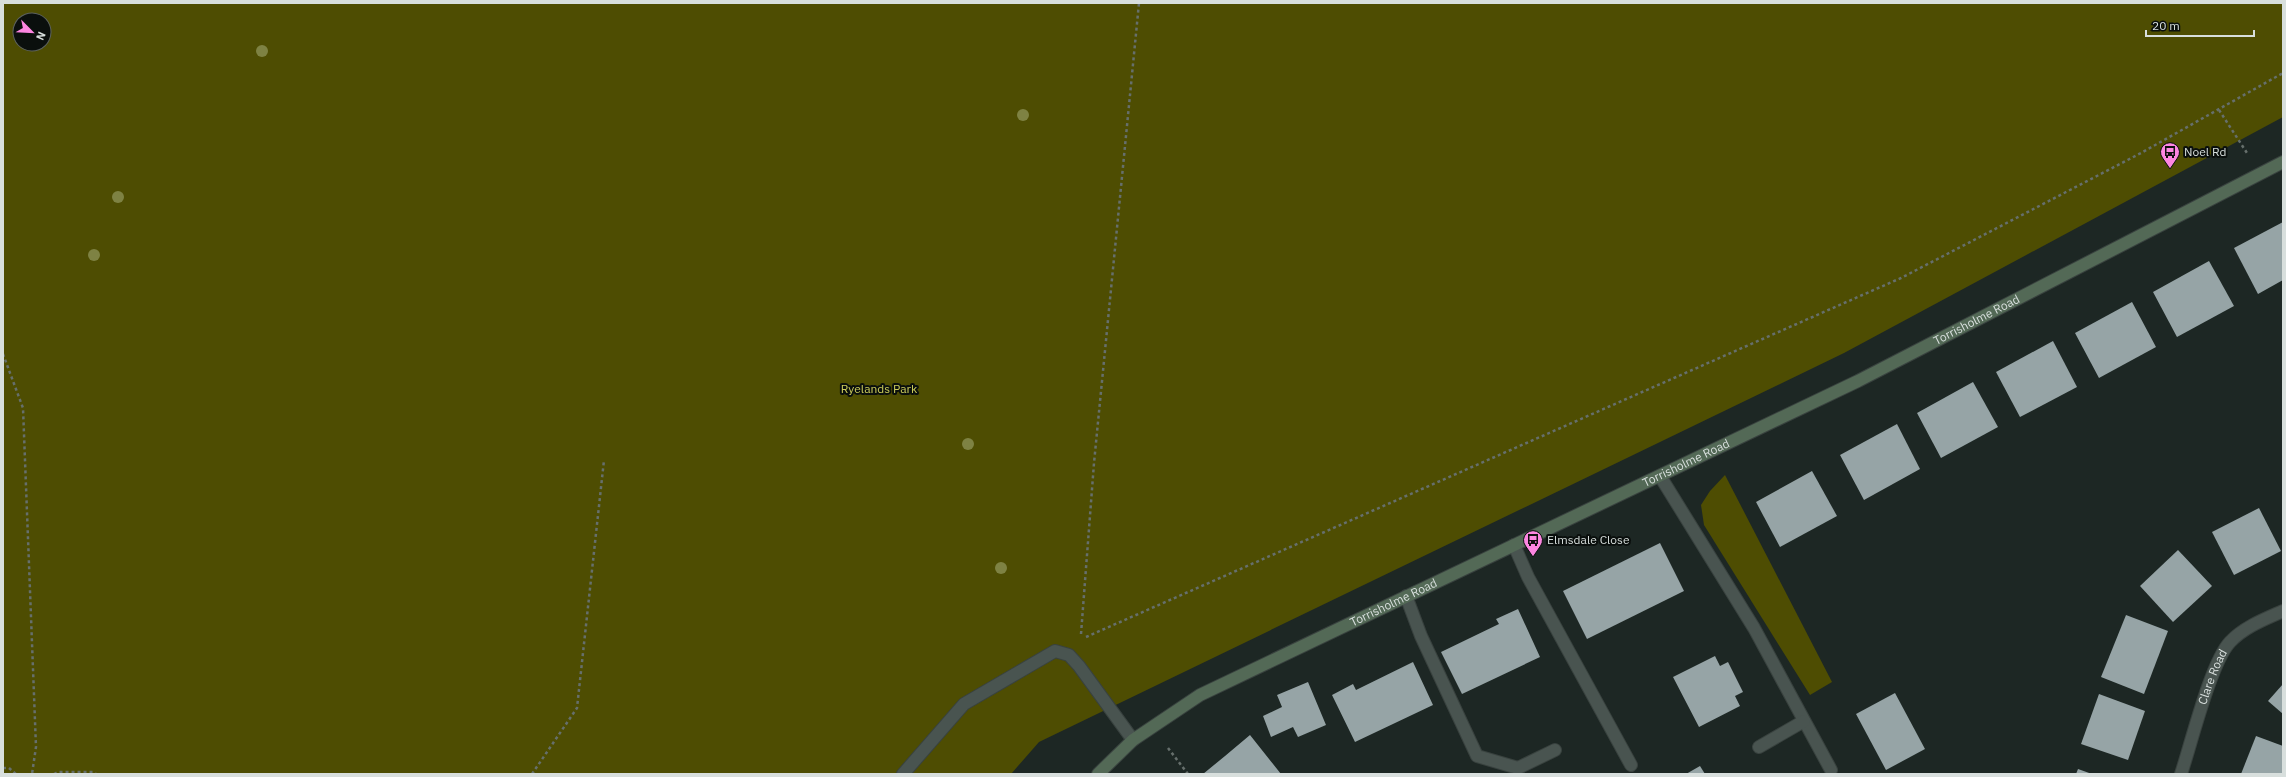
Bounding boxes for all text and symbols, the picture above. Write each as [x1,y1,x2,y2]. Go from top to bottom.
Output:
north arrow [12,12,52,52]
scale bar [2146,12,2254,38]
text: 20 m [2152,18,2180,33]
text: N [33,30,49,43]
bus stop icon: Noel Rd [2159,141,2181,169]
place label: Noel Rd [2184,144,2226,159]
street label: Torrisholme Road [1931,291,2022,348]
park label: Ryelands Park [841,381,918,396]
street label: Torrisholme Road [1640,435,1732,490]
bus stop icon: Elmsdale Close [1522,529,1544,557]
place label: Elmsdale Close [1547,532,1630,547]
street label: Torrisholme Road [1347,575,1439,629]
street label: Clare Road [2194,646,2230,707]

